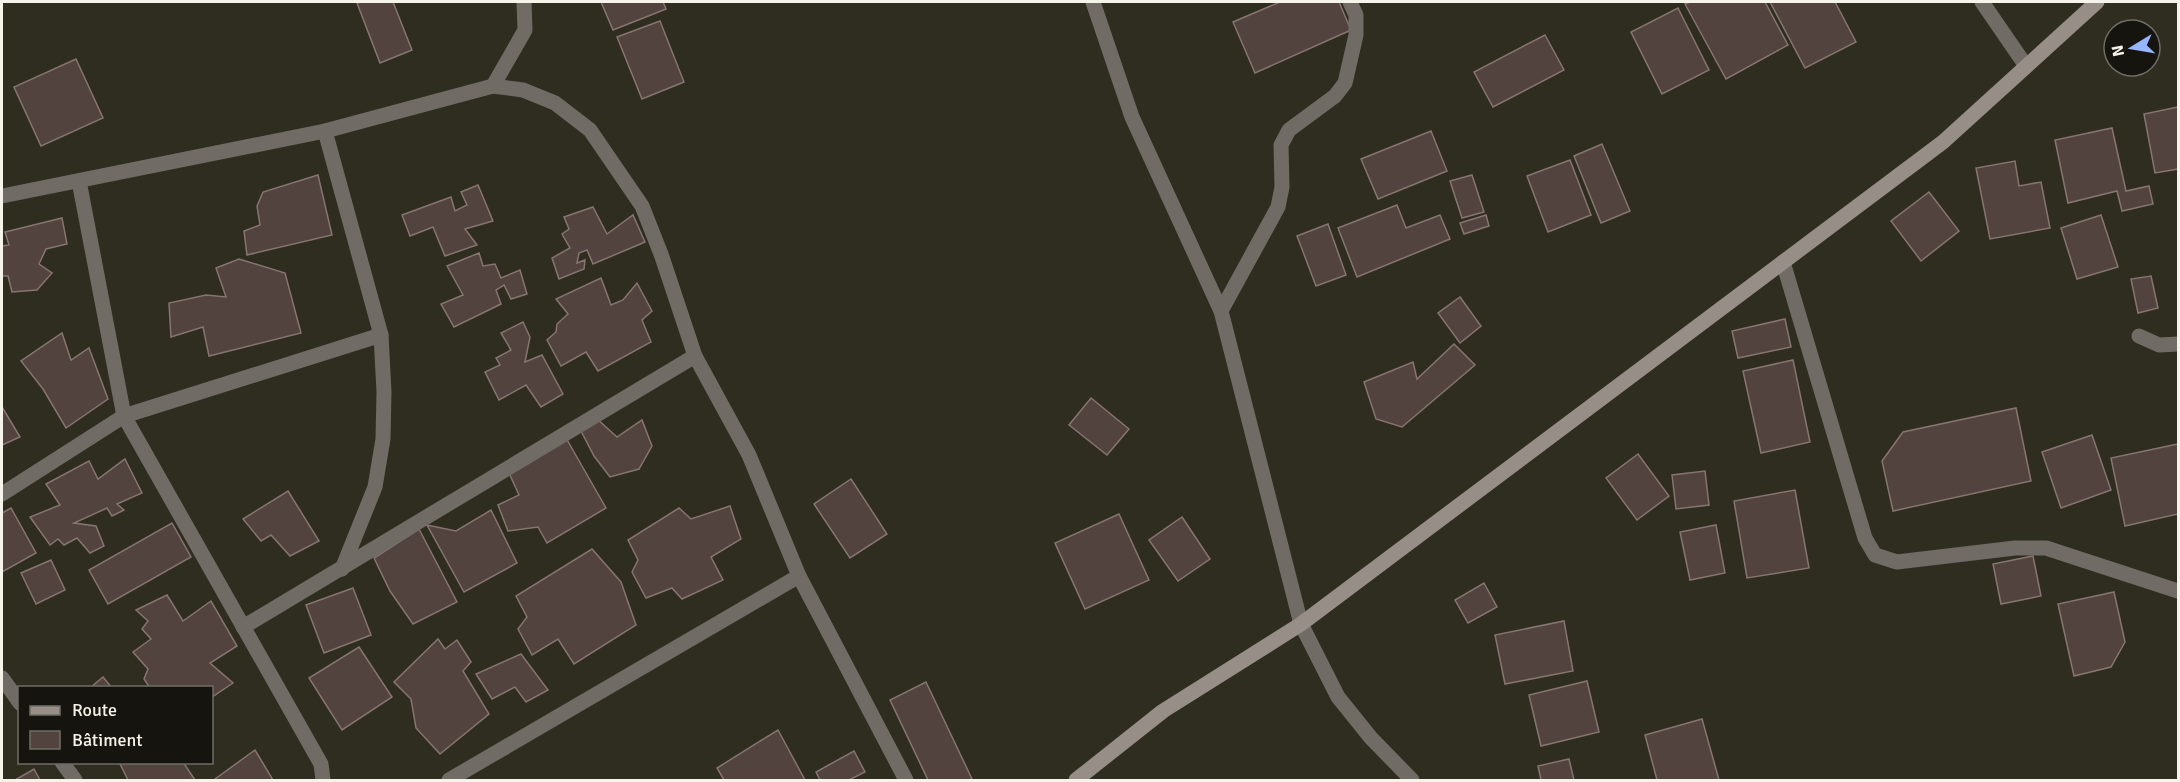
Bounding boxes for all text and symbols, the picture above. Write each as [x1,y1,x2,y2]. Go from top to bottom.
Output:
north arrow [2102,18,2162,78]
text: N [2107,43,2129,58]
legend [18,686,213,764]
text: Route [72,699,117,721]
text: Bâtiment [72,729,143,751]

